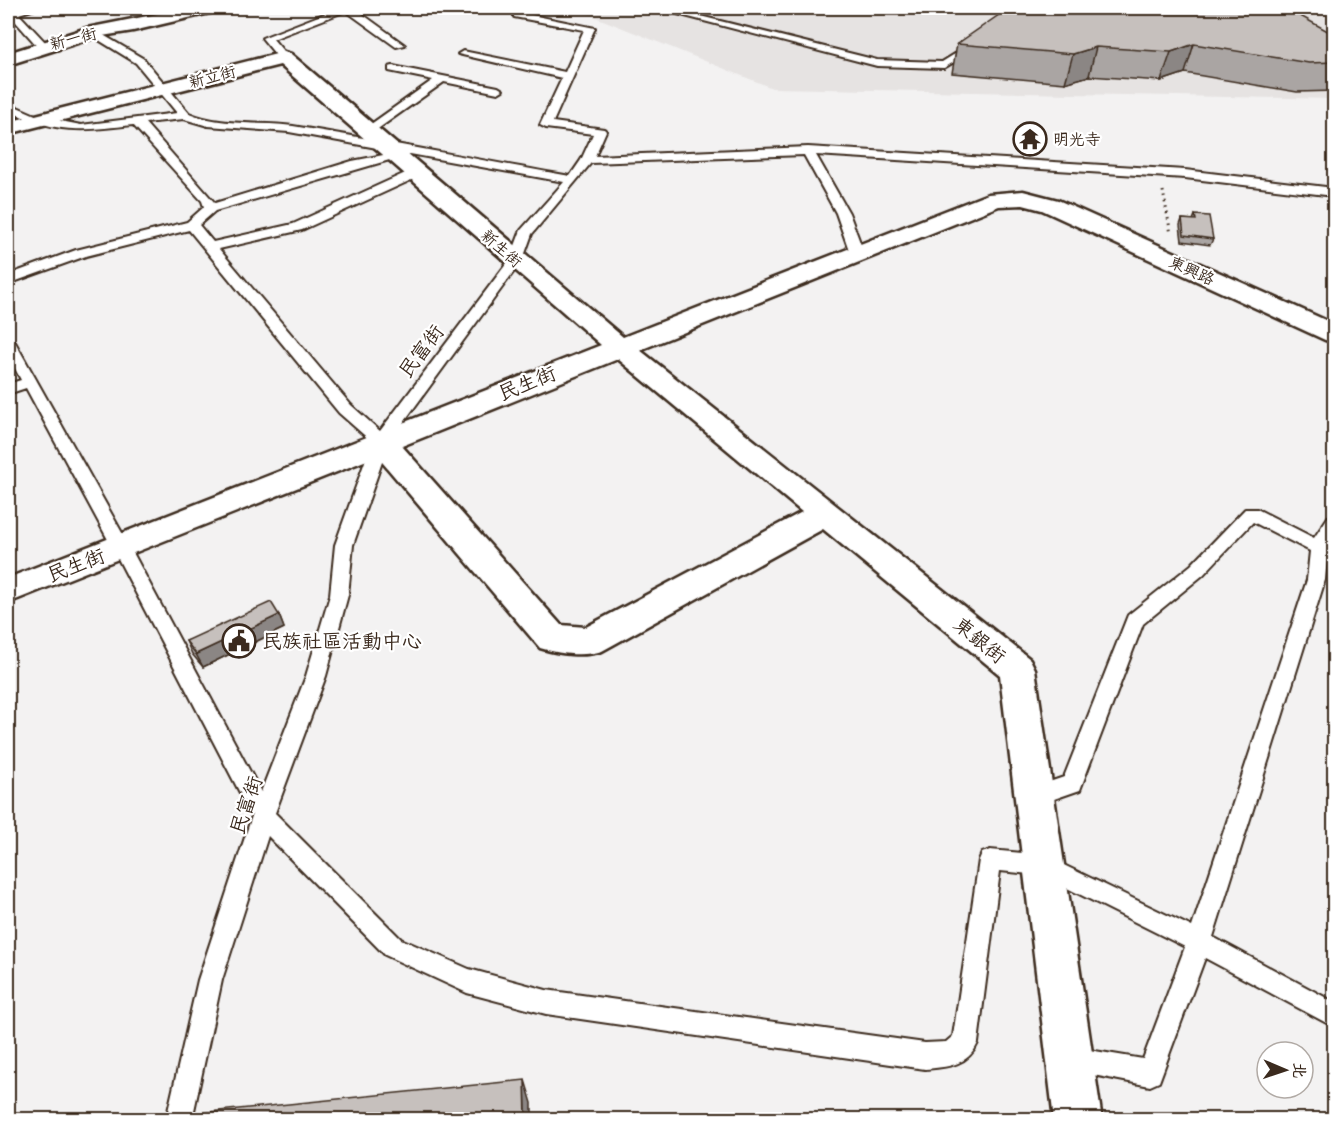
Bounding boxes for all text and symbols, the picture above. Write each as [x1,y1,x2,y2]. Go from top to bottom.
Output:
street label: 新一街 [48,23,99,55]
street label: 新立街 [187,61,238,93]
temple icon: 明光寺 [1012,121,1048,157]
place label: 明光寺 [1053,130,1101,151]
street label: 新生街 [476,225,526,273]
street label: 東興路 [1165,252,1218,291]
street label: 民富街 [393,320,451,384]
street label: 民生街 [495,361,560,408]
street label: 民生街 [44,543,109,590]
street label: 東銀街 [947,612,1011,671]
public building icon: 民族社區活動中心 [221,623,257,659]
place label: 民族社區活動中心 [262,629,422,656]
street label: 民富街 [225,773,270,838]
north arrow [1255,1040,1315,1100]
text: 北 [1288,1062,1309,1079]

